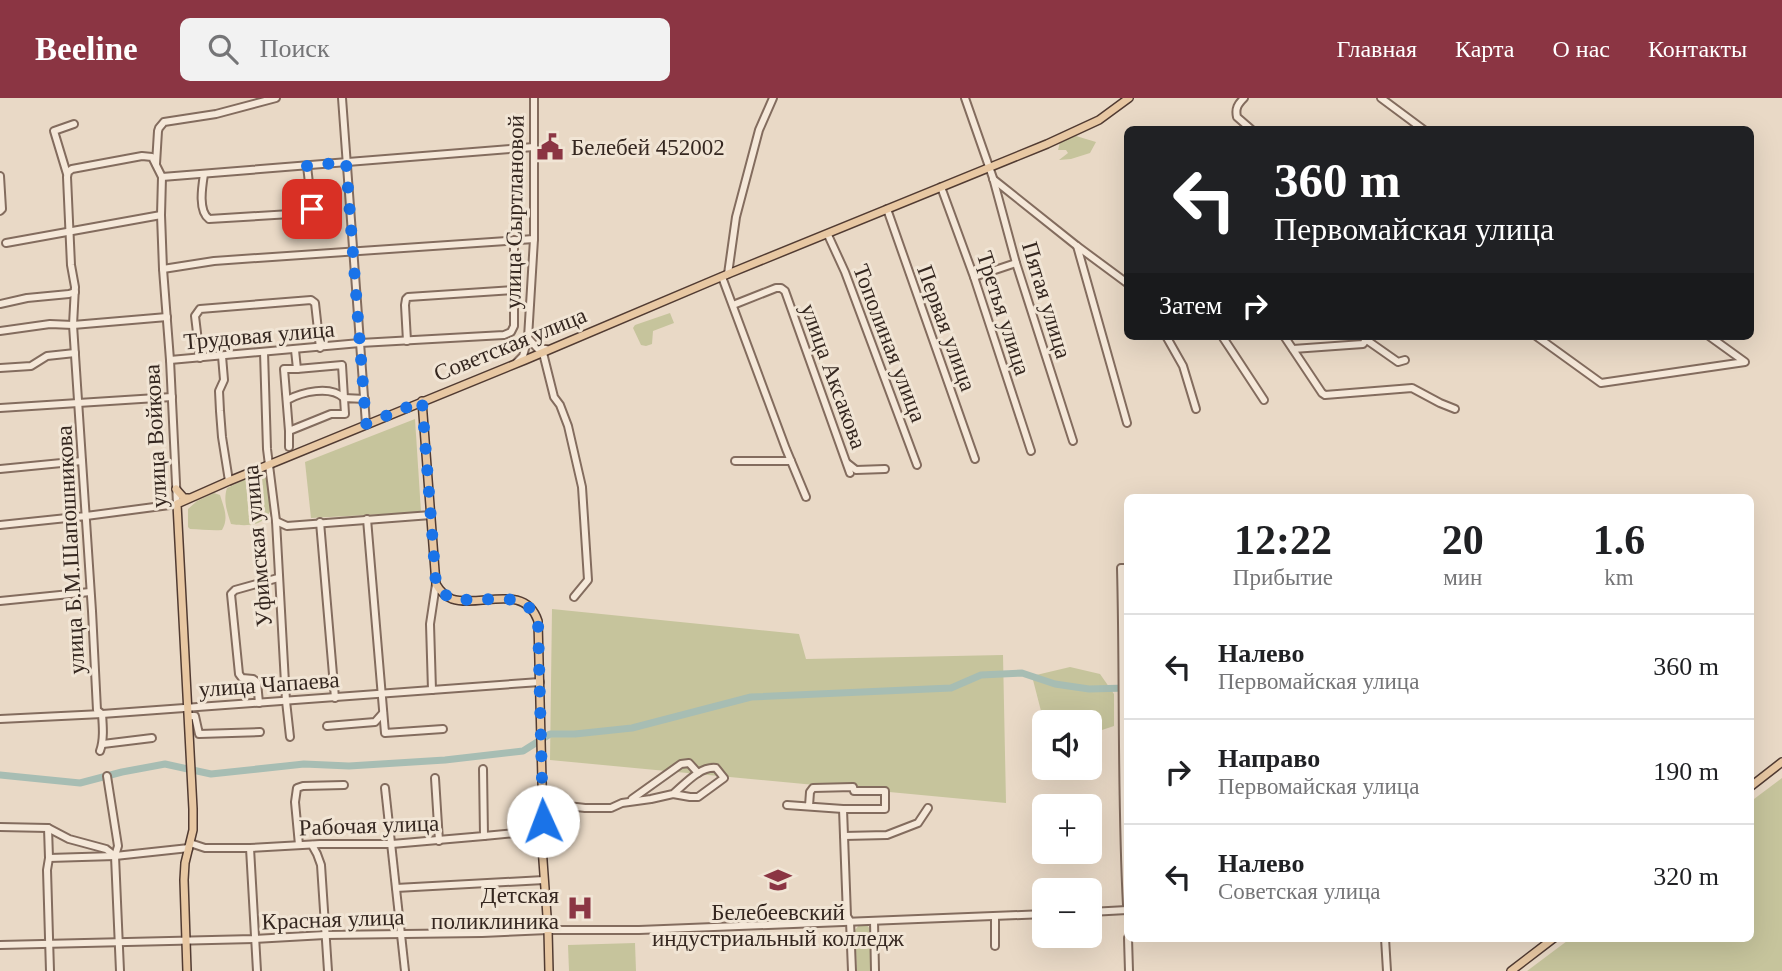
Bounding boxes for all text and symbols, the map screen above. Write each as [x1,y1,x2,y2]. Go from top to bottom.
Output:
search box [180,18,670,81]
icon: search [204,30,242,68]
text: Beeline [35,31,138,67]
text: Поиск [260,34,330,63]
text: Главная [1336,36,1417,62]
text: Карта [1455,36,1514,62]
text: О нас [1552,36,1610,62]
text: Контакты [1648,36,1747,62]
street label: улица Сыртлановой [500,115,529,309]
public building icon: Белебей 452002 [535,132,565,162]
place label: Белебей 452002 [571,135,725,160]
text: 360 m [1274,153,1401,208]
icon: left [1159,154,1250,245]
pin [282,179,342,239]
icon: arrive [293,190,331,228]
text: Первомайская улица [1274,211,1554,247]
street label: Пятая улица [1017,239,1076,362]
street label: Третья улица [972,248,1035,378]
street label: Тополиная улица [848,261,931,425]
street label: Первая улица [912,262,981,395]
icon: right [1236,287,1274,325]
text: Затем [1159,291,1222,320]
street label: улица Аксакова [796,300,871,452]
street label: Советская улица [430,302,590,386]
street label: Трудовая улица [182,316,336,355]
street label: улица Войкова [139,363,172,509]
street label: улица Б.М.Шапошникова [51,425,90,675]
street label: Уфимская улица [238,464,277,628]
text: 12:22 [1234,517,1332,563]
text: 20 [1442,517,1484,563]
text: 1.6 [1593,517,1645,563]
text: Прибытие [1233,565,1333,590]
text: мин [1443,565,1482,590]
text: km [1604,565,1634,590]
text: Налево [1218,639,1304,668]
icon: left [1159,648,1197,686]
text: 360 m [1653,652,1719,681]
street label: улица Чапаева [198,667,340,702]
text: Первомайская улица [1218,669,1419,694]
map controls [1032,710,1102,948]
button: sound [1032,710,1102,780]
text: Направо [1218,744,1320,773]
icon: right [1159,753,1197,791]
text: 190 m [1653,757,1719,786]
text: Первомайская улица [1218,774,1419,799]
position arrow [506,784,580,858]
button: + [1032,794,1102,864]
street label: Рабочая улица [298,811,440,840]
text: Налево [1218,849,1304,878]
icon: left [1159,858,1197,896]
text: 320 m [1653,862,1719,891]
school or university icon: Белебеевский индустриальный колледж [763,865,793,895]
button: − [1032,878,1102,948]
text: Советская улица [1218,879,1380,904]
place label: Детская поликлиника [431,883,559,934]
hospital icon: Детская поликлиника [565,893,595,923]
place label: Белебеевский индустриальный колледж [652,900,904,951]
street label: Красная улица [261,905,405,934]

